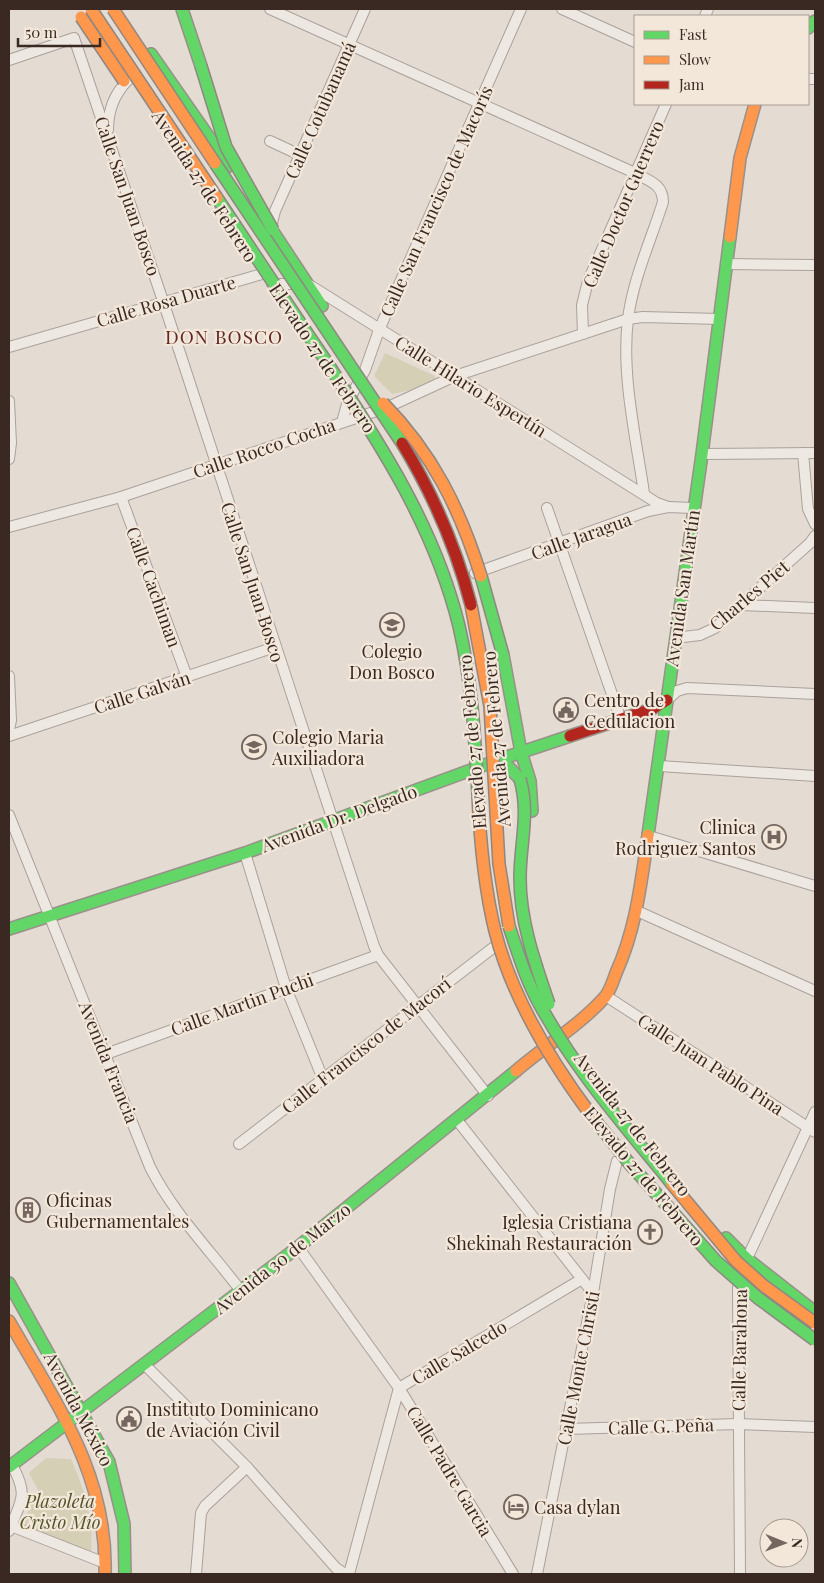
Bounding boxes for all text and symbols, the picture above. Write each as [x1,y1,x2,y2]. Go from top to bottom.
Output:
scale bar [18,15,100,47]
legend [634,15,809,105]
text: 50 m [25,22,58,42]
text: Fast [679,24,708,44]
street label: Calle Cotubanamá [279,38,361,182]
text: Slow [679,49,711,69]
text: Jam [678,74,705,94]
street label: Calle San Francisco de Macorís [374,82,498,320]
street label: Avenida 27 de Febrero [146,105,263,267]
street label: Calle San Juan Bosco [89,113,167,279]
street label: Calle Doctor Guerrero [577,117,669,291]
street label: Calle Rosa Duarte [94,270,238,332]
street label: Elevado 27 de Febrero [264,279,382,437]
district label: DON BOSCO [165,323,283,349]
street label: Calle Hilario Espertín [391,330,552,443]
street label: Calle Rocco Cocha [190,412,338,484]
street label: Calle San Juan Bosco [216,499,290,665]
street label: Calle Jaragua [527,507,635,565]
street label: Avenida San Martín [659,508,705,669]
street label: Calle Cachiman [121,523,187,651]
street label: Charles Piet [704,554,795,636]
school or university icon: Colegio Don Bosco [379,612,405,638]
place label: Colegio Don Bosco [349,639,435,684]
street label: Avenida 27 de Febrero [476,650,516,829]
street label: Elevado 27 de Febrero [452,654,492,830]
street label: Calle Galván [91,665,194,719]
place label: Centro de Cedulacion [584,688,675,733]
public building icon: Centro de Cedulacion [553,697,579,723]
place label: Colegio Maria Auxiliadora [271,725,384,770]
school or university icon: Colegio Maria Auxiliadora [241,734,267,760]
street label: Avenida Dr. Delgado [257,779,420,858]
place label: Clinica Rodriguez Santos [615,815,756,860]
hospital icon: Clinica Rodriguez Santos [761,824,787,850]
street label: Calle Martin Puchi [167,967,317,1041]
street label: Calle Francisco de Macorí [276,971,456,1119]
street label: Avenida Francia [73,996,144,1127]
street label: Calle Juan Pablo Pina [633,1008,789,1120]
street label: Avenida 27 de Febrero [569,1046,697,1201]
street label: Elevado 27 de Febrero [579,1101,710,1251]
place label: Oficinas Gubernamentales [46,1188,189,1233]
building icon: Oficinas Gubernamentales [15,1197,41,1223]
street label: Avenida 30 de Marzo [208,1197,355,1320]
place label: Iglesia Cristiana Shekinah Restauración [446,1210,632,1255]
church icon: Iglesia Cristiana Shekinah Restauración [637,1219,663,1245]
street label: Calle Monte Christi [551,1289,605,1447]
street label: Calle Barahona [726,1289,752,1411]
street label: Calle Salcedo [407,1314,511,1390]
street label: Avenida México [38,1347,119,1470]
place label: Instituto Dominicano de Aviación Civil [146,1397,319,1442]
street label: Calle Padre Garcia [402,1401,498,1541]
public building icon: Instituto Dominicano de Aviación Civil [116,1406,142,1432]
street label: Calle G. Peña [608,1412,714,1440]
park label: Plazoleta Cristo Mío [19,1489,101,1534]
hotel icon: Casa dylan [503,1494,529,1520]
place label: Casa dylan [534,1495,621,1519]
north arrow [759,1518,809,1568]
text: N [788,1538,807,1548]

